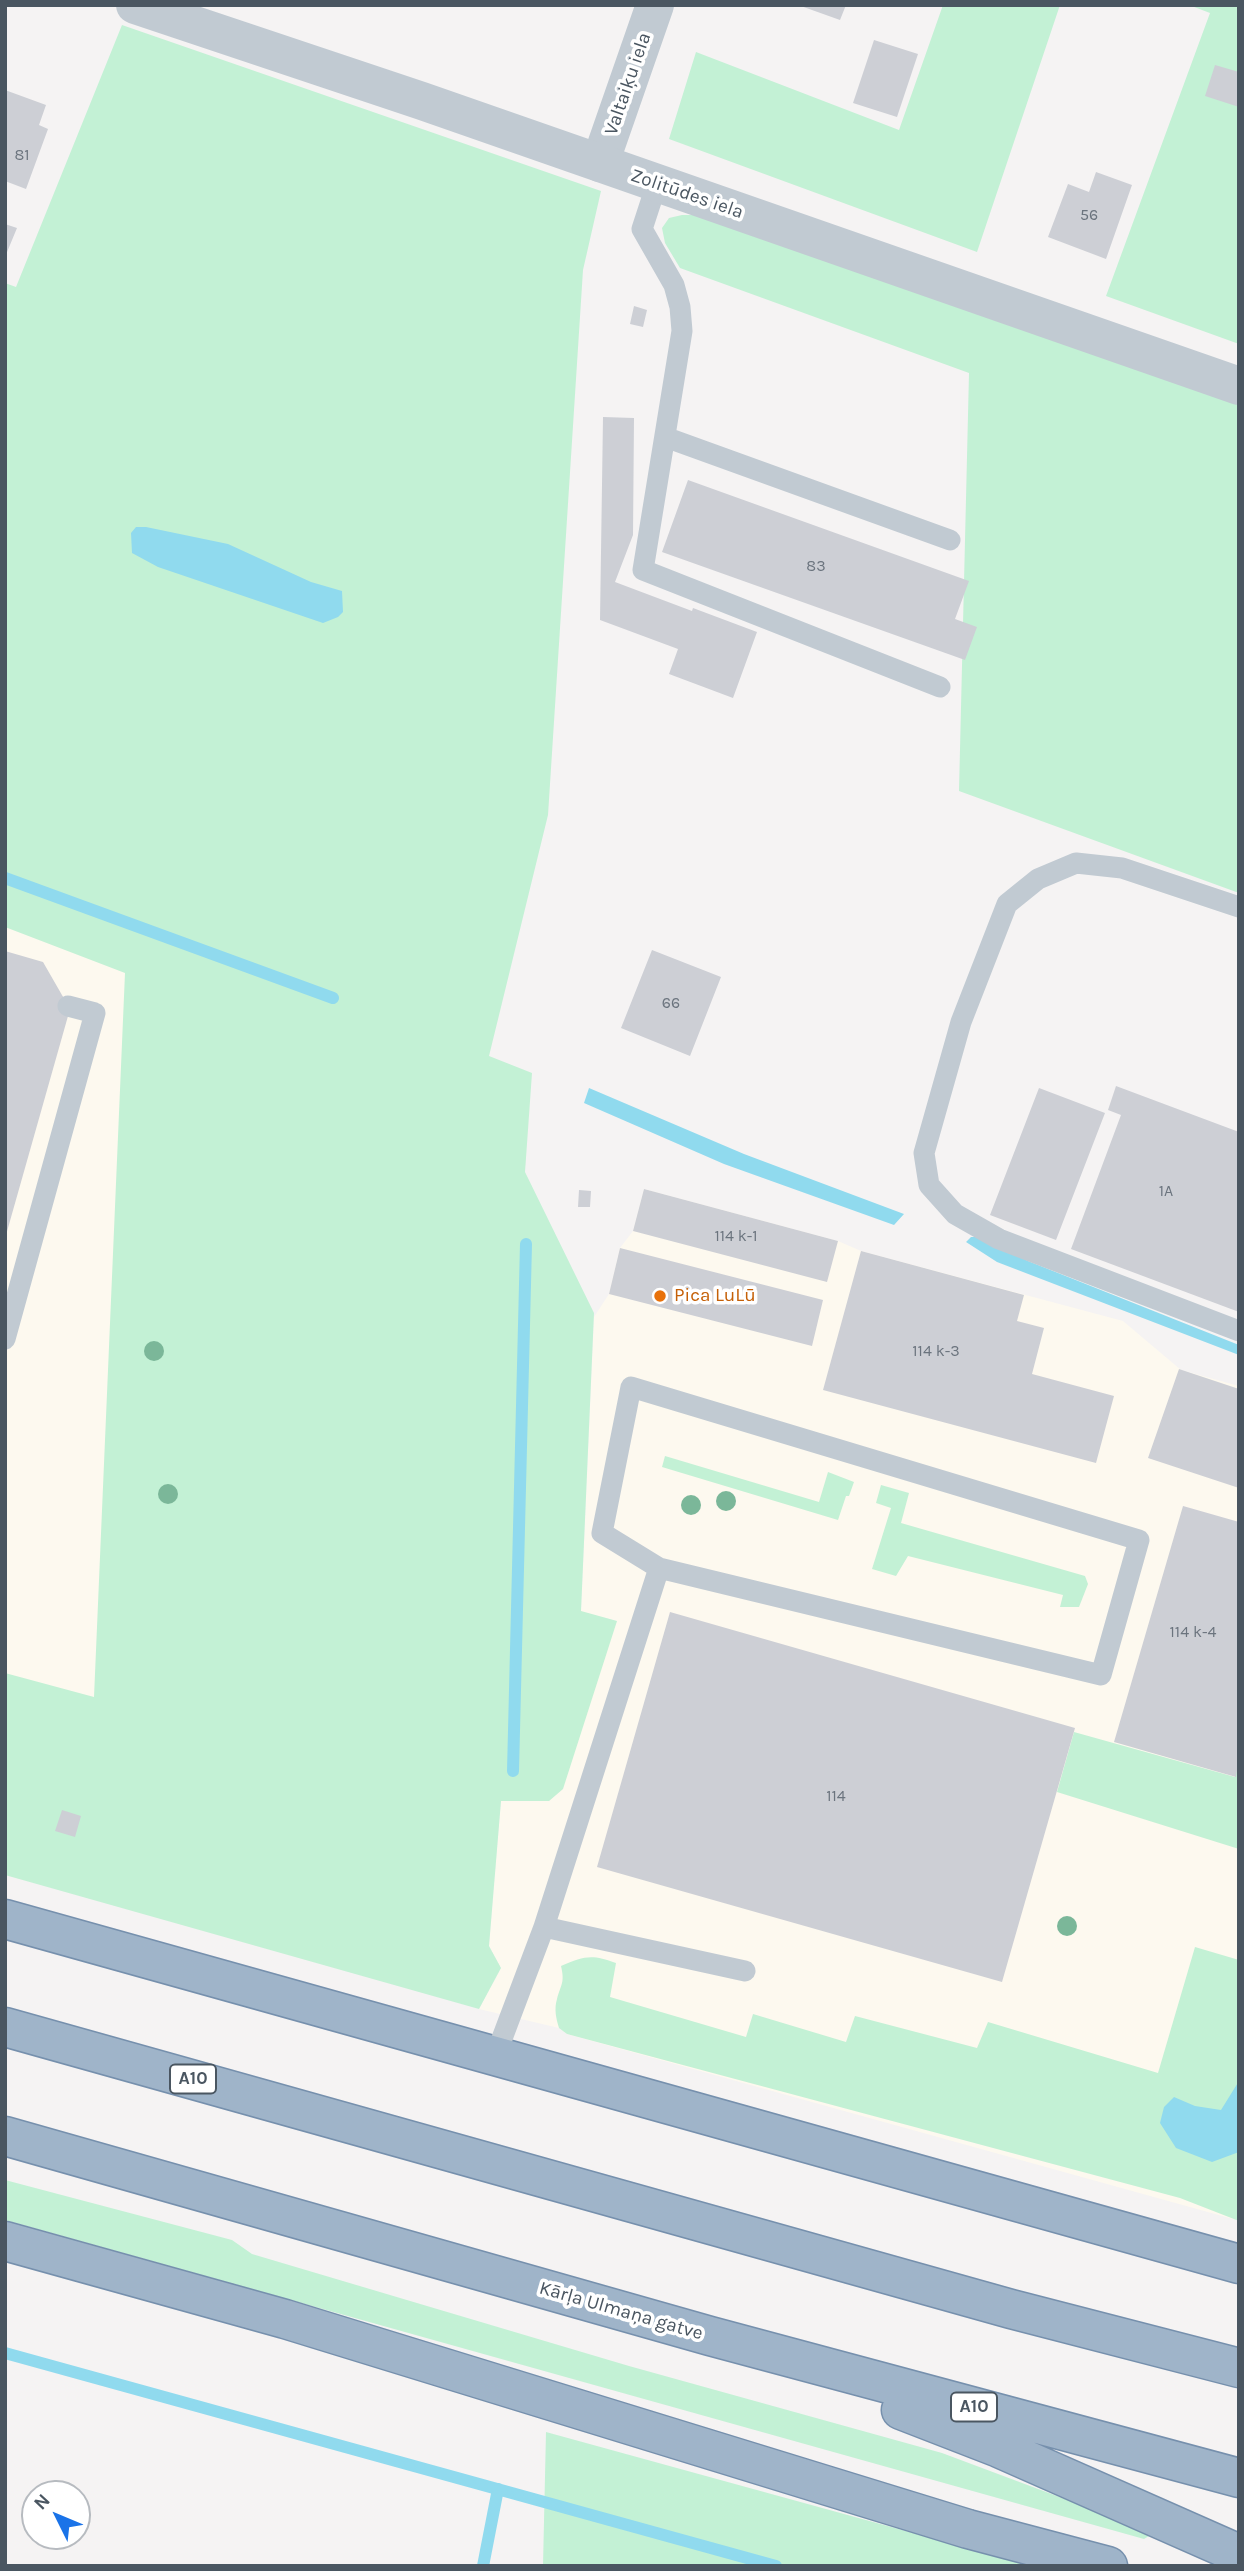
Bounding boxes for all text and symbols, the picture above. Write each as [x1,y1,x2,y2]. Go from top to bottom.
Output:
street label: Valtaiķu iela [600,30,656,138]
house number: 81 [14,145,30,165]
street label: Zolitūdes iela [628,164,746,224]
house number: 56 [1080,205,1098,225]
house number: 83 [806,556,826,576]
house number: 66 [662,993,680,1013]
house number: 1A [1159,1181,1173,1201]
house number: 114 k-1 [714,1226,758,1246]
place label: Pica LuLū [674,1285,756,1307]
marker: Pica LuLū [652,1288,668,1304]
house number: 114 k-3 [912,1341,960,1361]
house number: 114 k-4 [1170,1622,1216,1642]
house number: 114 [826,1786,846,1806]
road number: A10 [170,2064,216,2094]
street label: Kārļa Ulmaņa gatve [537,2277,705,2345]
road number: A10 [951,2392,997,2421]
north arrow [21,2480,91,2550]
text: N [29,2490,55,2515]

